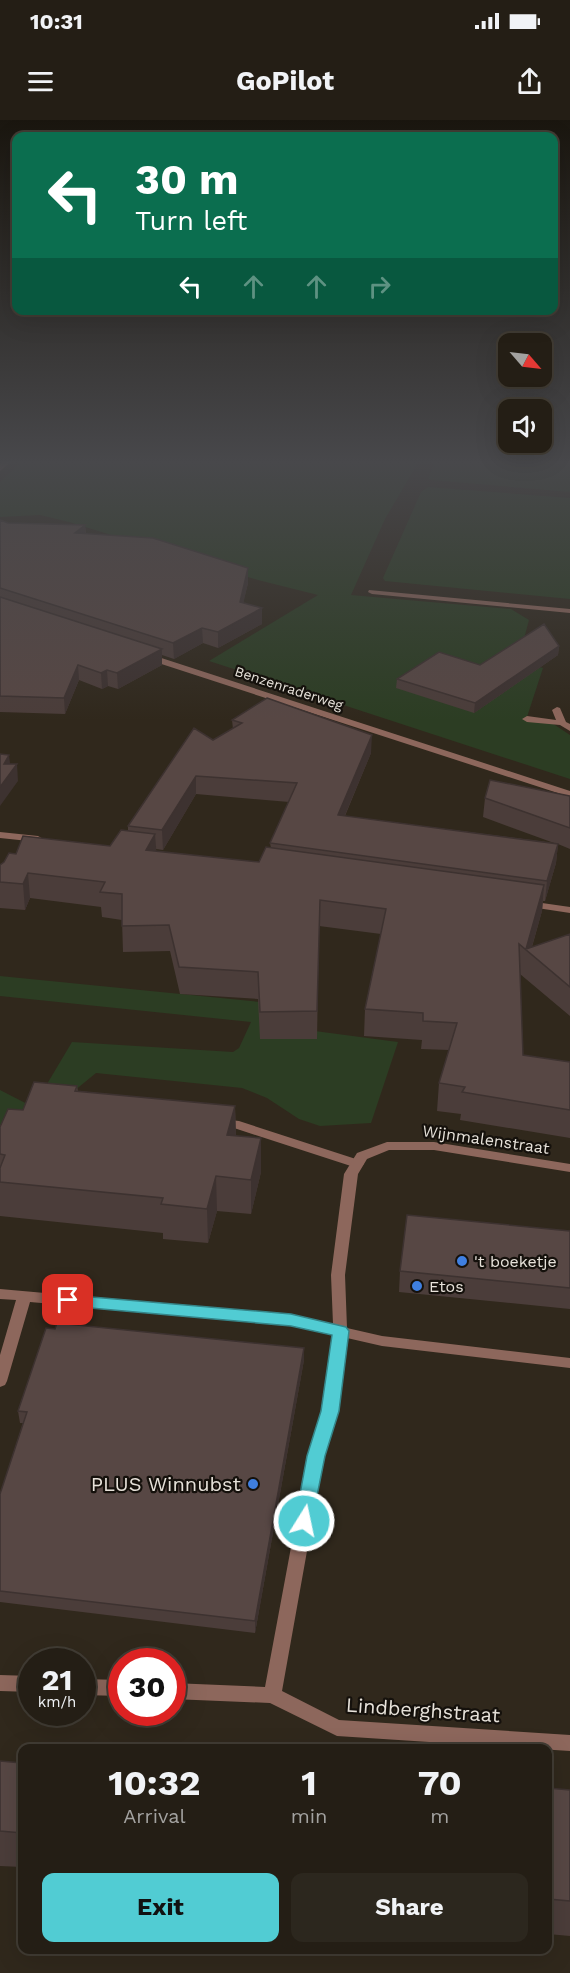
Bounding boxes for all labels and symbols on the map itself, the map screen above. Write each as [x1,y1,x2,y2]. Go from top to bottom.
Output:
north arrow [498,333,552,387]
street label: Benzenraderweg [233,663,346,713]
street label: Wijnmalenstraat [421,1121,551,1158]
place label: 't boeketje [474,1252,557,1271]
marker: 't boeketje [455,1254,469,1268]
pin [42,1274,93,1325]
place label: Etos [429,1277,464,1296]
marker: Etos [410,1279,424,1293]
place label: PLUS Winnubst [91,1472,242,1496]
marker: PLUS Winnubst [246,1477,260,1491]
position arrow [272,1489,336,1553]
speed limit sign: 30 [108,1648,186,1726]
street label: Lindberghstraat [345,1693,501,1727]

